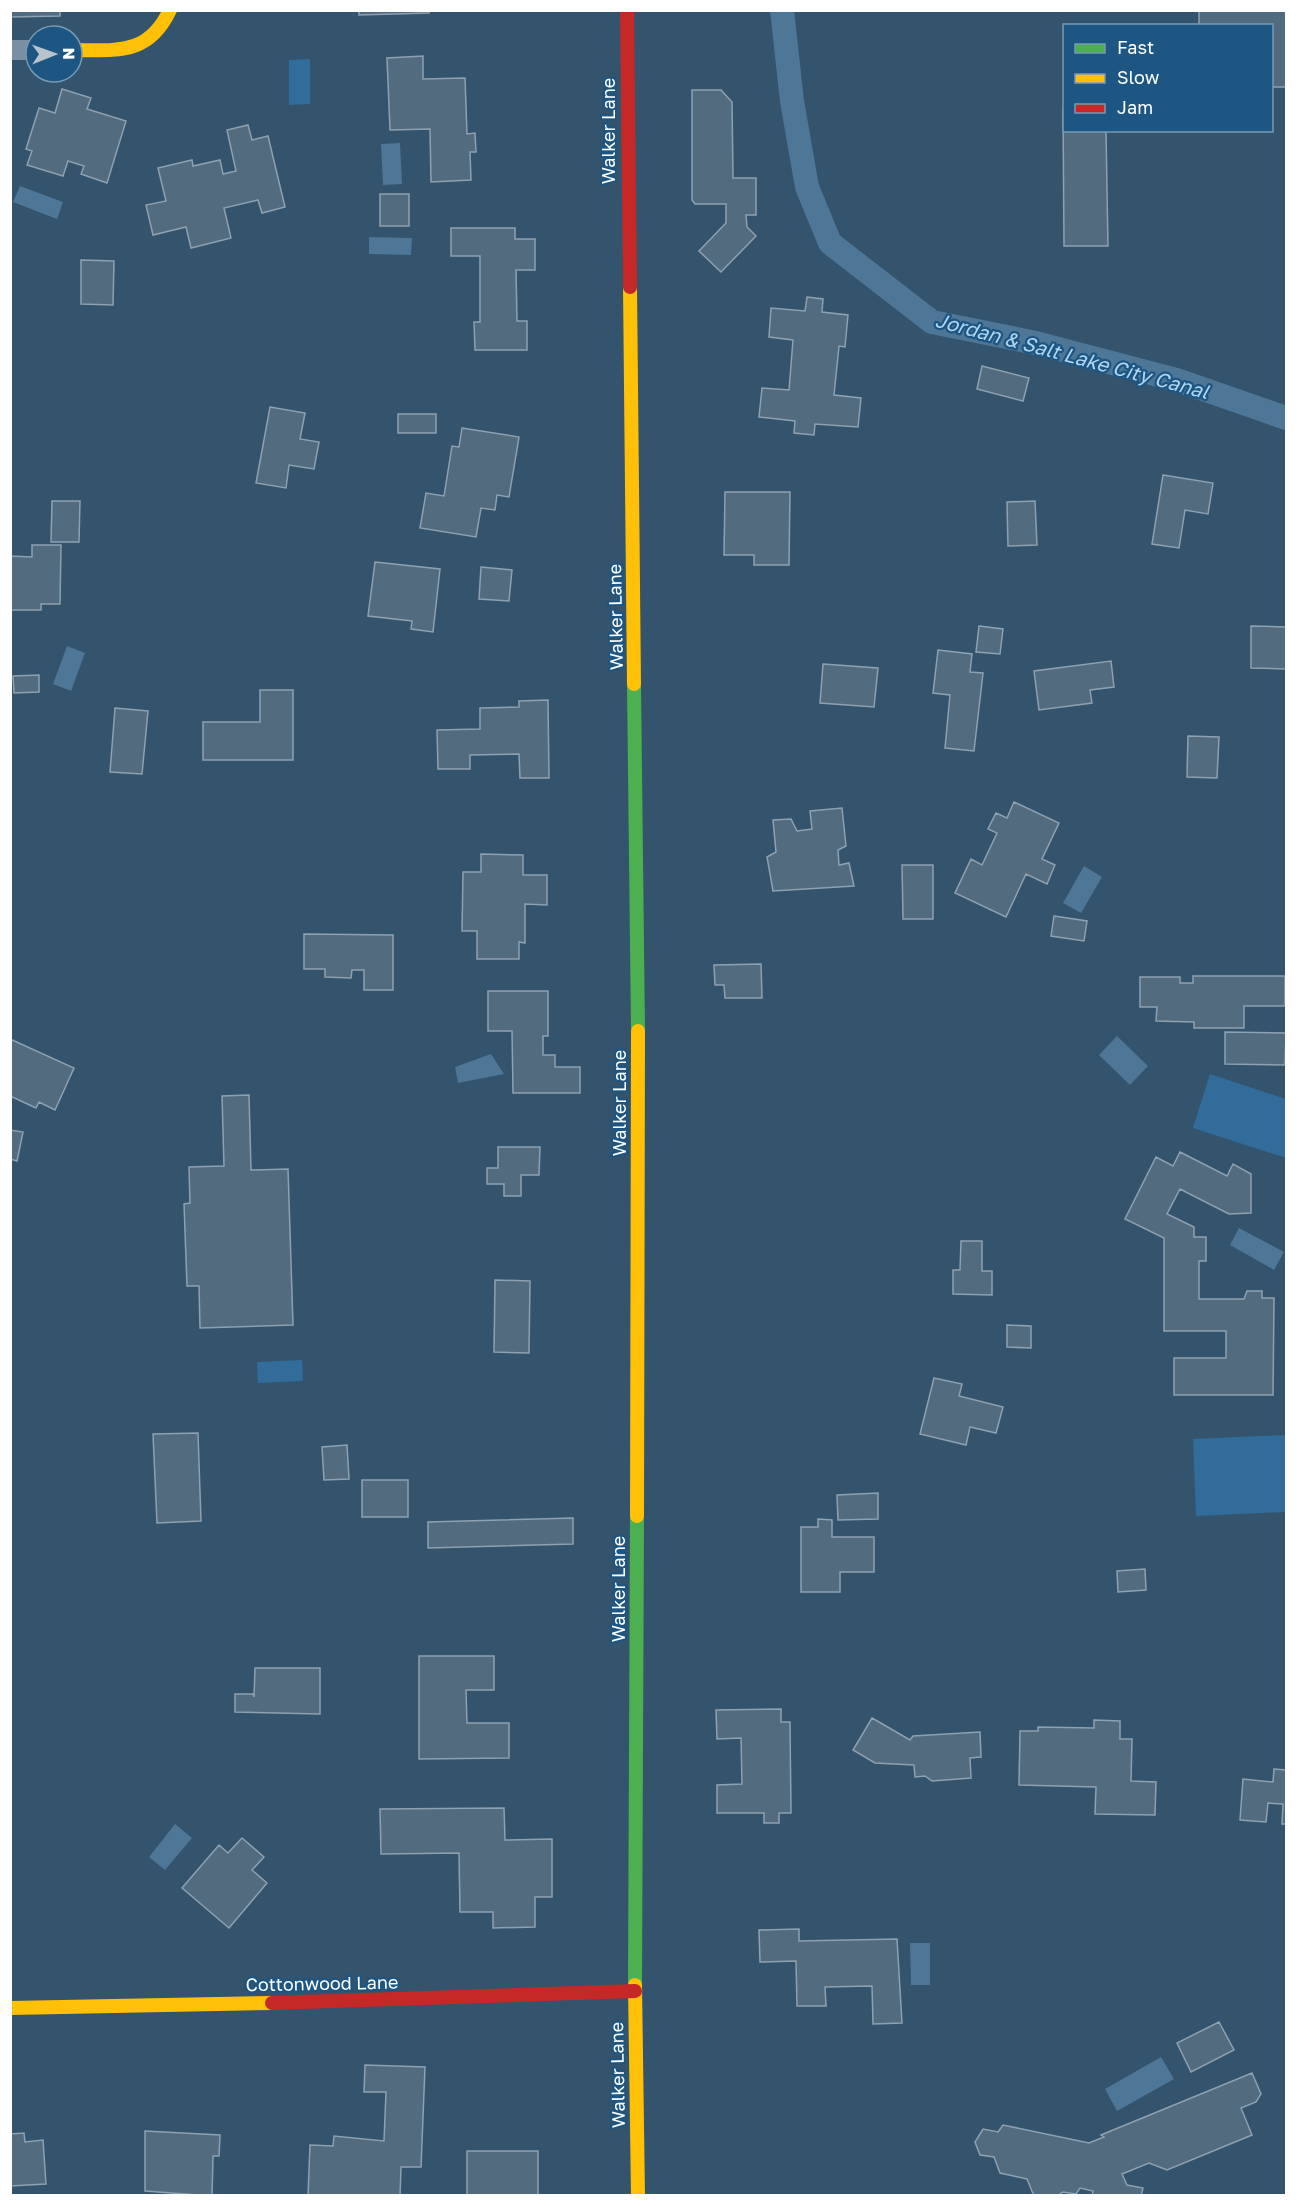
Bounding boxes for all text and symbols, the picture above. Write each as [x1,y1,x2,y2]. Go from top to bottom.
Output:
north arrow [24,24,84,84]
legend [1063,24,1273,132]
text: Fast [1117,36,1154,58]
text: N [59,47,79,60]
text: Slow [1117,66,1160,88]
street label: Walker Lane [597,78,619,184]
text: Jam [1117,96,1153,118]
water label: Jordan & Salt Lake City Canal [933,307,1212,404]
street label: Walker Lane [603,564,627,670]
street label: Walker Lane [608,1050,630,1156]
street label: Walker Lane [607,1536,629,1642]
street label: Cottonwood Lane [245,1971,398,1995]
street label: Walker Lane [605,2022,629,2128]

